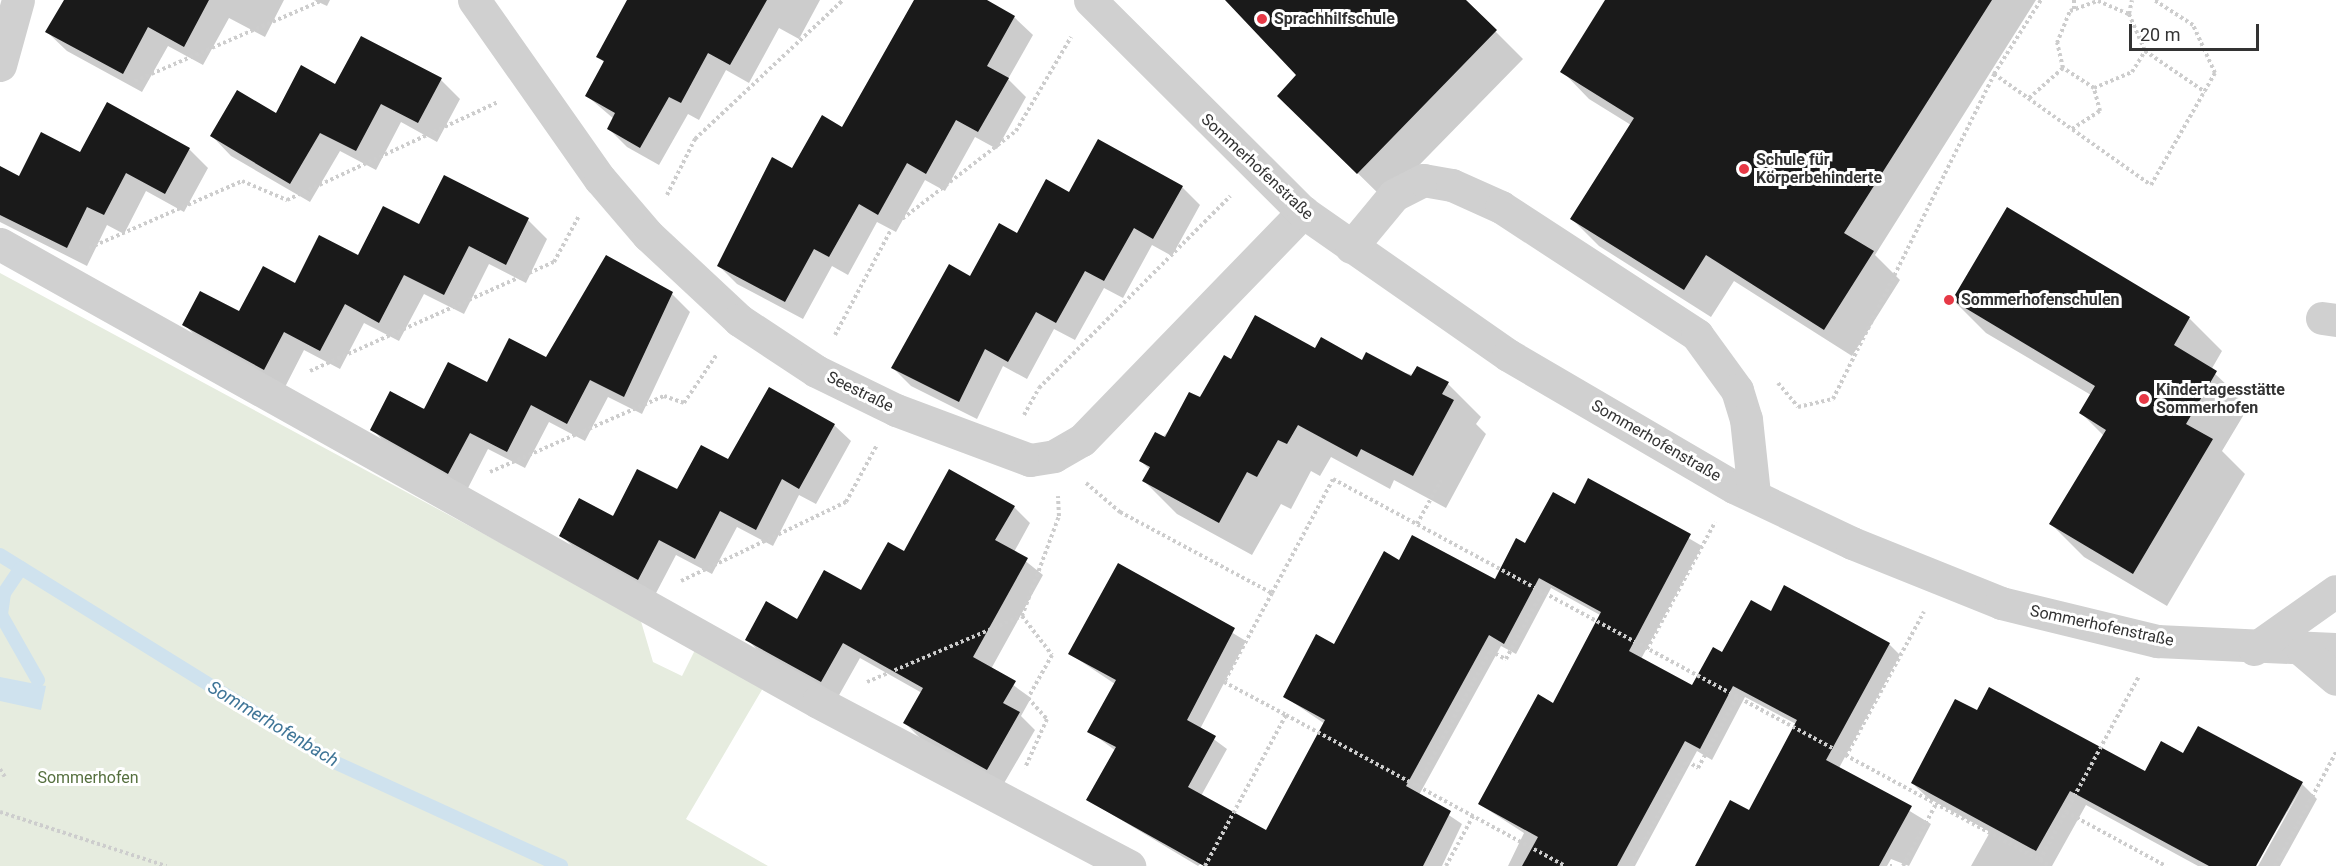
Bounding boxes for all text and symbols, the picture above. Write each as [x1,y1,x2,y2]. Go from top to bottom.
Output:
place label: Sprachhilfschule [1274,9,1395,29]
marker: Sprachhilfschule [1255,12,1269,26]
scale bar [2132,12,2262,50]
text: 20 m [2140,24,2180,45]
street label: Sommerhofenstraße [1197,110,1317,224]
place label: Schule für Körperbehinderte [1756,150,1882,188]
marker: Schule für Körperbehinderte [1737,162,1751,176]
place label: Sommerhofenschulen [1961,290,2120,310]
marker: Sommerhofenschulen [1942,293,1956,307]
street label: Seestraße [824,368,896,416]
place label: Kindertagesstätte Sommerhofen [2156,380,2285,418]
marker: Kindertagesstätte Sommerhofen [2137,392,2151,406]
street label: Sommerhofenstraße [1588,396,1724,486]
street label: Sommerhofenstraße [2028,601,2176,651]
water label: Sommerhofenbach [204,676,342,772]
park label: Sommerhofen [37,768,139,788]

